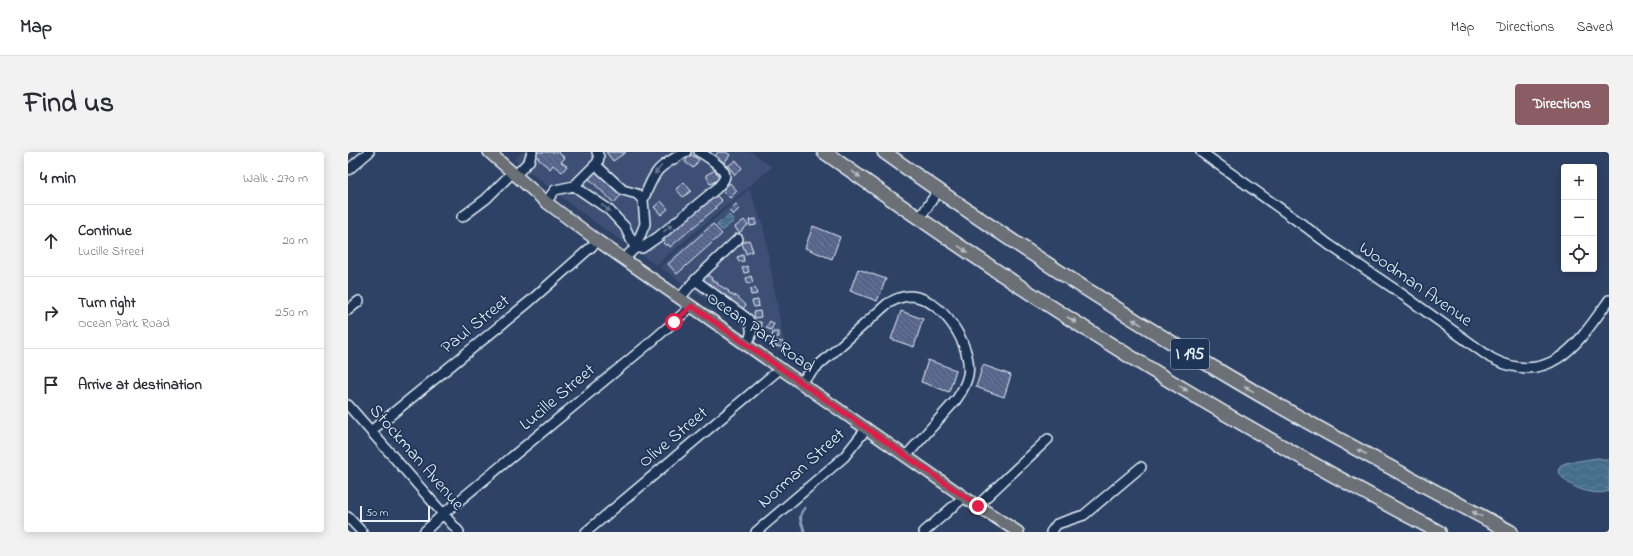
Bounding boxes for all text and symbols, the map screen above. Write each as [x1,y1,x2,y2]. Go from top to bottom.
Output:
text: Map [20,14,52,41]
text: Map [1451,17,1474,38]
text: Directions [1496,17,1554,38]
text: Saved [1576,17,1613,38]
text: Find us [24,84,114,125]
button: Directions [1515,84,1609,125]
map controls [1561,164,1597,272]
button: + [1561,164,1597,200]
one-way arrow [654,165,662,175]
text: 4 min [40,166,76,191]
text: Walk · 270 m [243,169,308,188]
one-way arrow [851,170,862,179]
button: − [1561,200,1597,236]
one-way arrow [601,204,612,213]
text: Continue [78,220,132,242]
one-way arrow [662,224,673,233]
icon: ahead [40,230,62,252]
text: 20 m [283,231,308,250]
street label: Woodman Avenue [1353,236,1478,335]
button: locate [1561,236,1597,272]
text: Lucille Street [78,242,145,261]
one-way arrow [958,245,968,253]
street label: Ocean Park Road [700,286,820,380]
street label: Paul Street [436,289,516,361]
text: Turn right [78,292,136,314]
icon: right [40,302,62,324]
text: 250 m [275,303,308,322]
route start [665,313,683,331]
text: Ocean Park Road [78,314,170,333]
one-way arrow [1066,316,1078,323]
one-way arrow [1132,318,1142,326]
road number: I 195 [1171,339,1209,369]
street label: Lucille Street [514,358,602,438]
icon: arrive [40,374,62,396]
text: Arrive at destination [78,374,202,396]
one-way arrow [1177,384,1188,392]
one-way arrow [1243,385,1255,392]
street label: Stockman Avenue [362,399,470,518]
street label: Olive Street [634,401,714,475]
street label: Norman Street [753,423,851,515]
one-way arrow [1356,449,1368,456]
route end [969,497,987,515]
scale bar [360,504,430,523]
text: 50 m [366,505,388,521]
one-way arrow [1471,510,1483,517]

